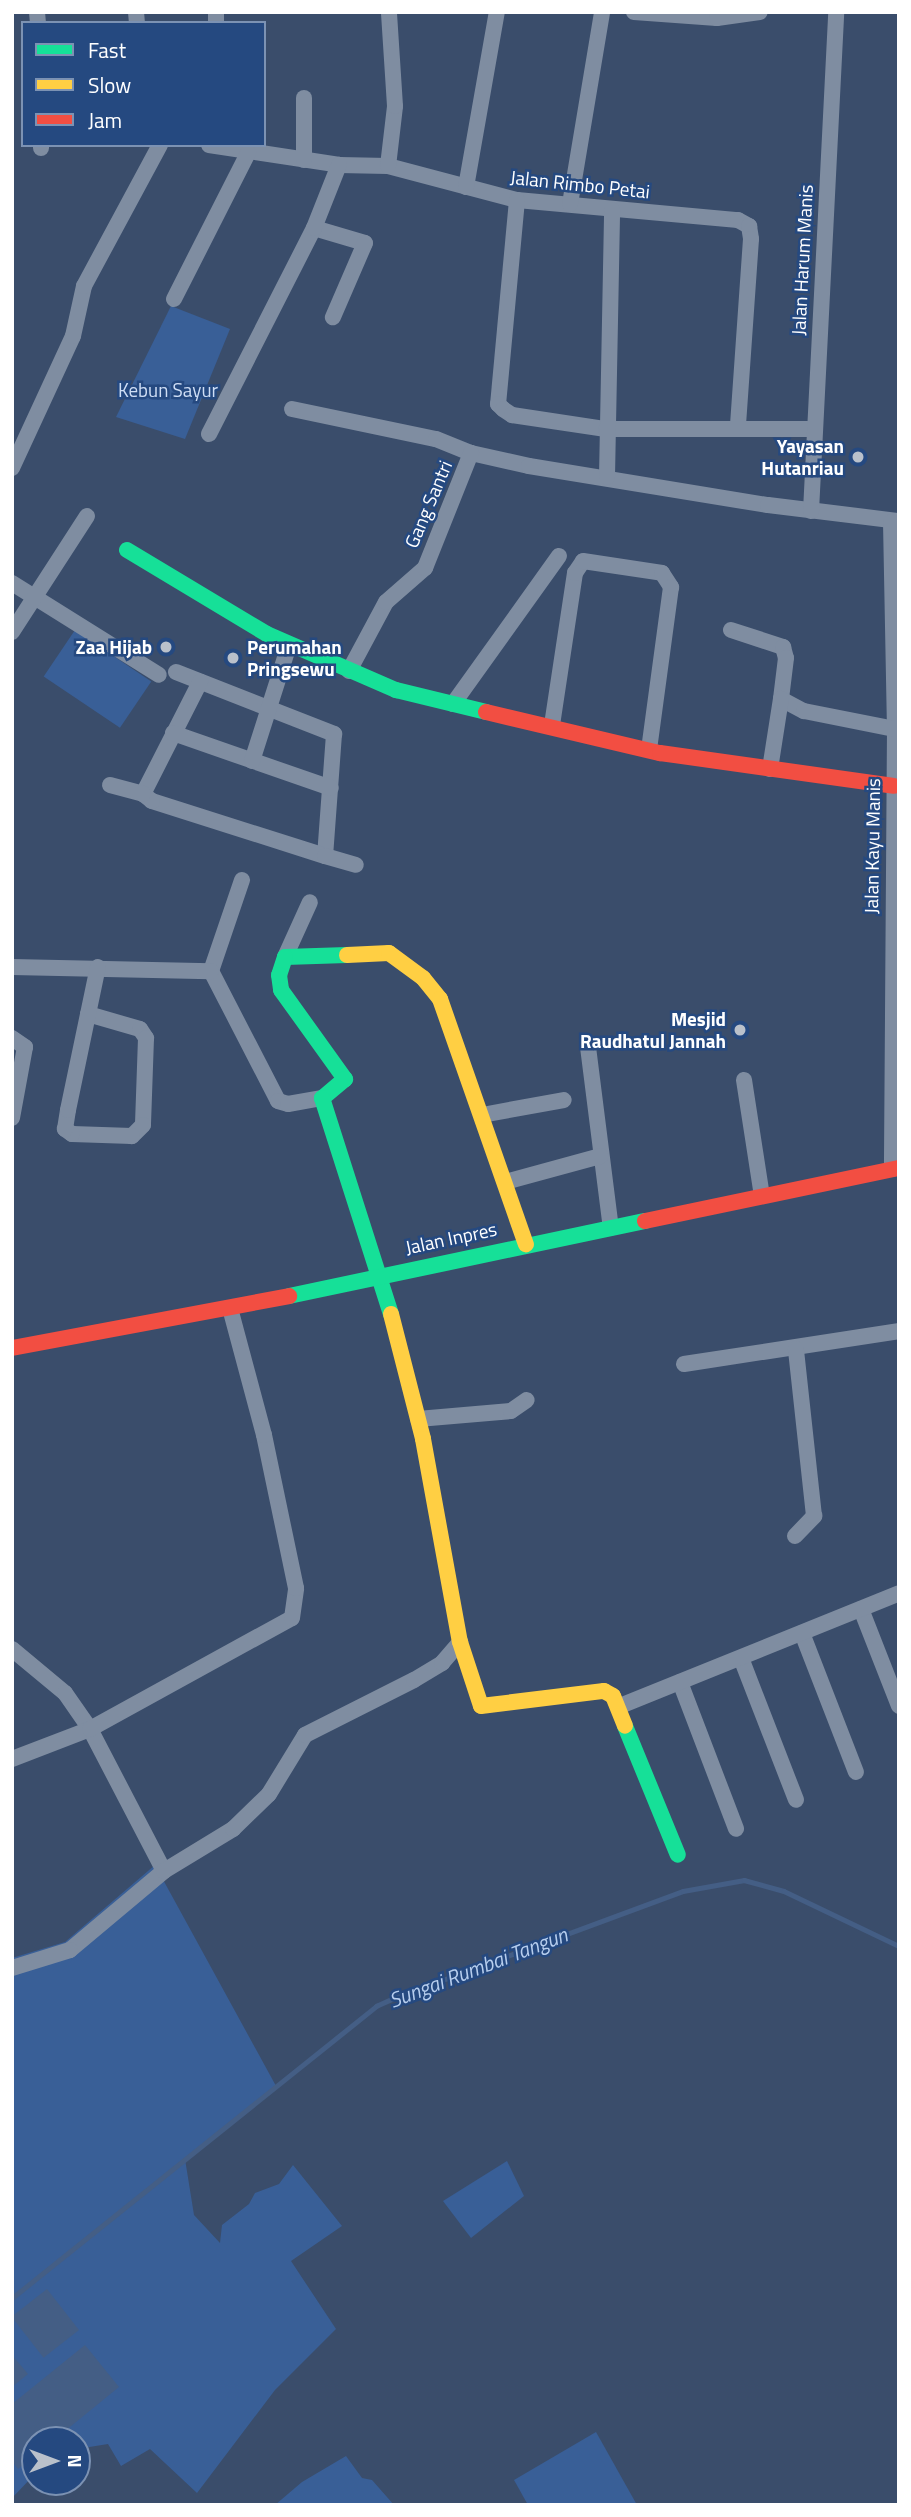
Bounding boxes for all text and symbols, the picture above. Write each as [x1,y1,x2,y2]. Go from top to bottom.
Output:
legend [21,21,266,147]
text: Fast [88,34,126,66]
text: Slow [88,69,131,101]
text: Jam [88,104,122,136]
street label: Jalan Rimbo Petai [509,165,651,203]
street label: Jalan Harum Manis [787,184,817,336]
park label: Kebun Sayur [118,379,218,401]
place label: Yayasan Hutanriau [761,435,844,479]
marker: Yayasan Hutanriau [850,449,866,465]
street label: Gang Santri [399,457,457,551]
place label: Zaa Hijab [76,636,152,658]
place label: Perumahan Pringsewu [247,636,342,680]
marker: Zaa Hijab [158,639,174,655]
marker: Perumahan Pringsewu [225,650,241,666]
street label: Jalan Kayu Manis [859,778,885,914]
place label: Mesjid Raudhatul Jannah [580,1008,726,1052]
marker: Mesjid Raudhatul Jannah [732,1022,748,1038]
street label: Jalan Inpres [403,1217,499,1259]
water label: Sungai Rumbai Tangun [385,1921,571,2013]
north arrow [21,2426,91,2496]
text: N [61,2454,90,2468]

